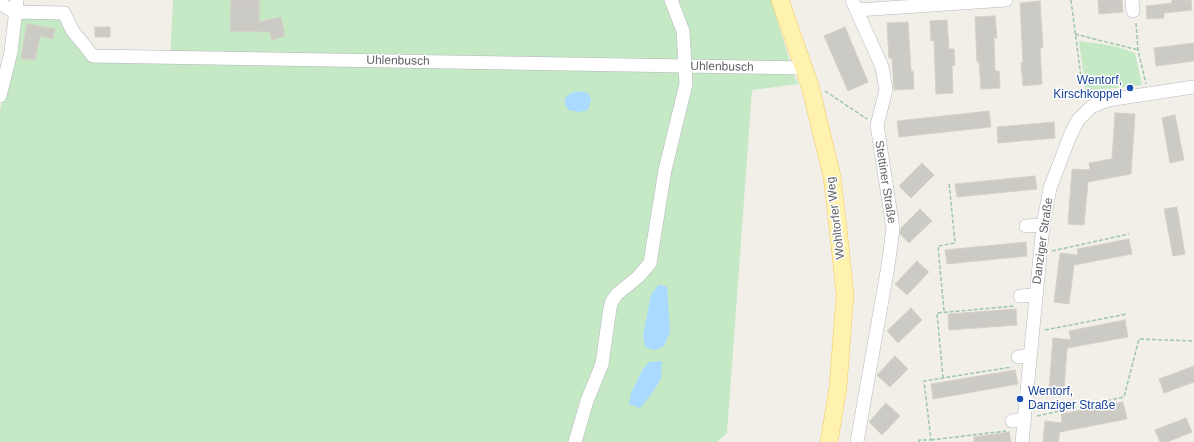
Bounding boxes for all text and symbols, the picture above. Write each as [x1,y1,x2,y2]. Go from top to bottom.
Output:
street label: Uhlenbusch [366,53,430,69]
street label: Uhlenbusch [690,59,754,75]
place label: Wentorf, Kirschkoppel [1053,74,1122,102]
marker: Wentorf, Kirschkoppel [1125,83,1135,93]
street label: Stettiner Straße [871,139,899,225]
street label: Wohltorfer Weg [824,176,848,260]
street label: Danziger Straße [1030,197,1056,285]
place label: Wentorf, Danziger Straße [1028,385,1115,413]
marker: Wentorf, Danziger Straße [1015,394,1025,404]

